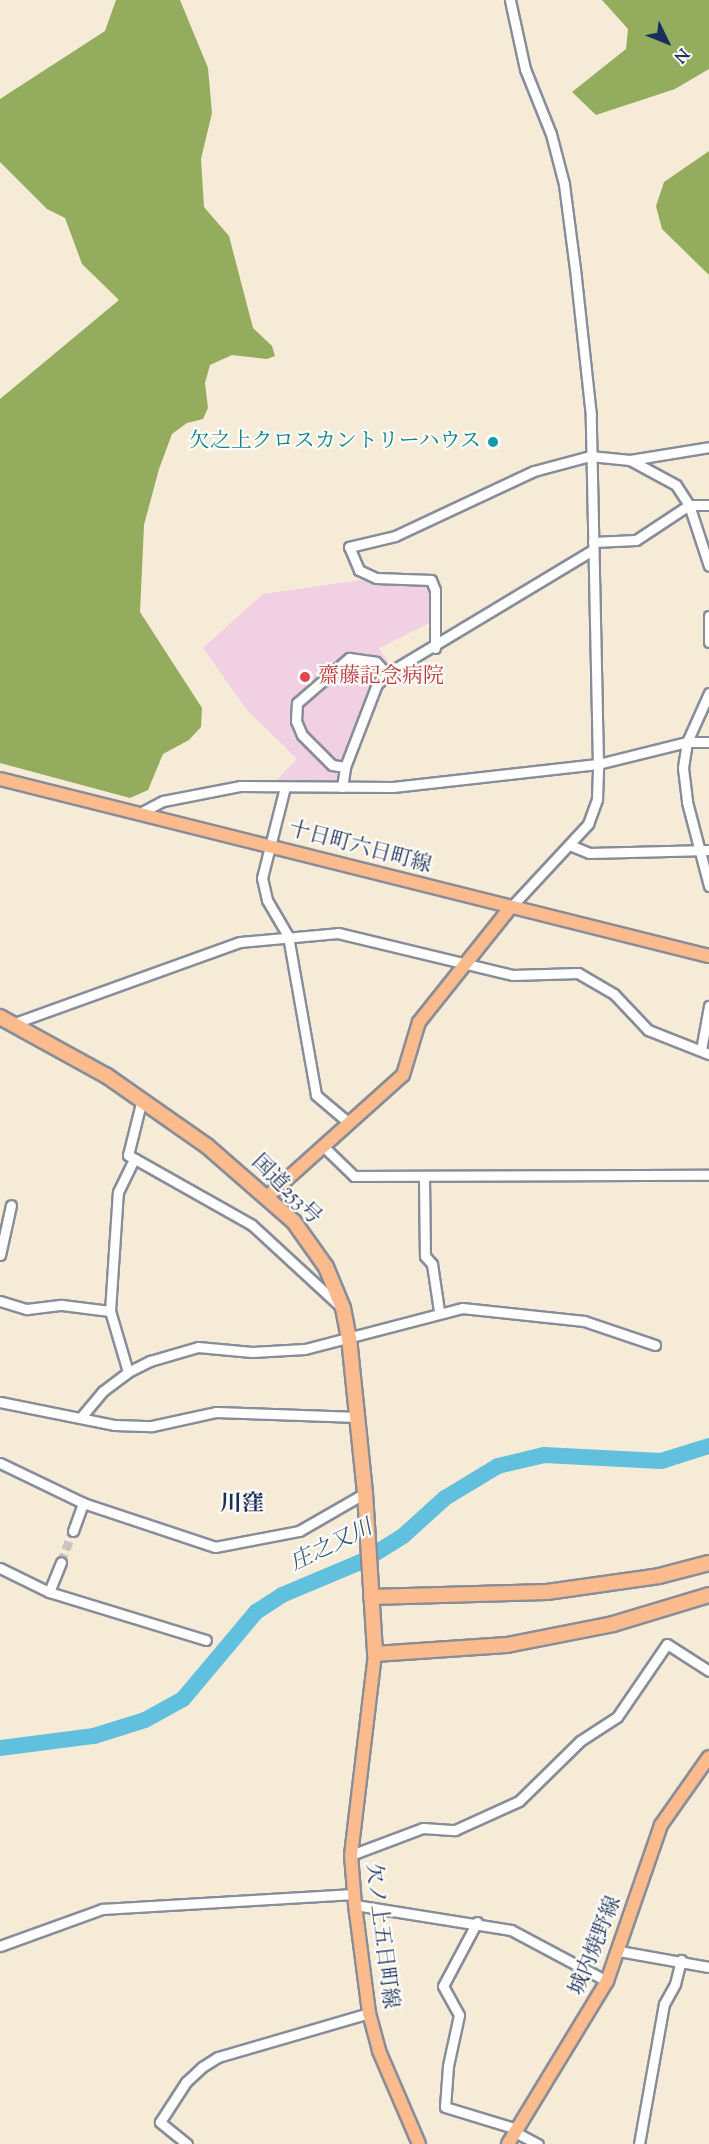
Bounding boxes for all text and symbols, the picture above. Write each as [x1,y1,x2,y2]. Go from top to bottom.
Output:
north arrow [637,12,697,72]
text: N [668,42,693,67]
place label: 欠之上クロスカントリーハウス [187,429,481,455]
marker: 欠之上クロスカントリーハウス [486,435,500,449]
place label: 齋藤記念病院 [318,664,444,690]
marker: 齋藤記念病院 [296,668,314,686]
street label: 十日町六日町線 [286,817,434,879]
street label: 国道253号 [246,1150,326,1230]
district label: 川窪 [220,1493,264,1519]
water label: 庄之又川 [287,1516,377,1578]
street label: 欠ノ上五日町線 [360,1862,402,2010]
street label: 城内焼野線 [565,1893,627,1999]

